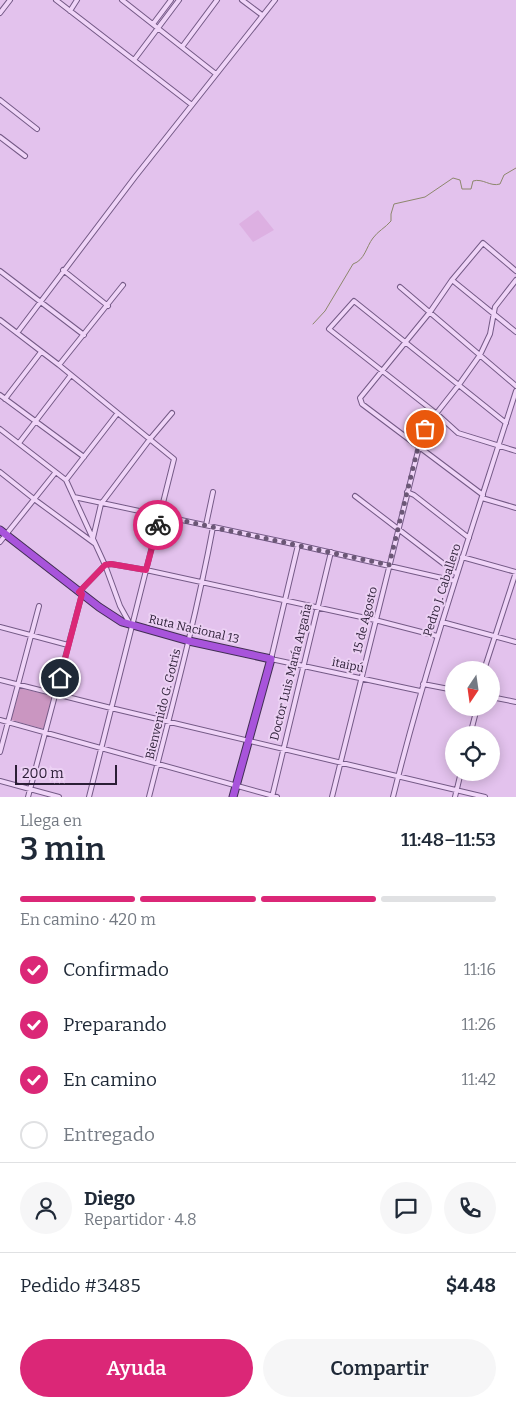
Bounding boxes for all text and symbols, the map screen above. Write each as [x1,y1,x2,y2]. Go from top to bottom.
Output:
pin [404,408,446,450]
icon: bag [411,415,439,443]
courier [133,500,183,550]
icon: bike [144,511,172,539]
street label: Pedro J. Caballero [420,542,464,638]
street label: 15 de Agosto [350,585,380,655]
street label: Doctor Luis María Argaña [267,601,315,742]
street label: Ruta Nacional 13 [147,612,241,646]
street label: Bienvenido G. Gotris [142,647,184,761]
street label: itaipú [331,655,366,675]
pin [39,657,81,699]
north arrow [445,661,500,716]
map controls [445,661,500,781]
icon: home [46,664,74,692]
button: locate [445,726,500,781]
scale bar [15,762,118,785]
text: 200 m [22,765,64,782]
text: Llega en [20,811,82,830]
text: 11:48–11:53 [401,828,496,851]
text: 3 min [20,830,105,868]
text: En camino · 420 m [20,910,156,929]
icon: check [20,956,48,984]
text: Confirmado [63,958,169,981]
text: 11:16 [464,960,496,979]
icon: check [20,1011,48,1039]
text: Preparando [63,1013,167,1036]
text: 11:26 [462,1015,496,1034]
icon: check [20,1066,48,1094]
text: En camino [63,1068,157,1091]
text: 11:42 [462,1070,496,1089]
text: Entregado [63,1123,155,1146]
button: person [20,1182,72,1234]
button: chat [380,1182,432,1234]
button: phone [444,1182,496,1234]
text: Diego [84,1187,135,1210]
text: Repartidor · 4.8 [84,1210,197,1229]
text: Pedido #3485 [20,1274,141,1297]
text: $4.48 [446,1274,496,1297]
button: Ayuda [20,1339,253,1397]
button: Compartir [263,1339,496,1397]

